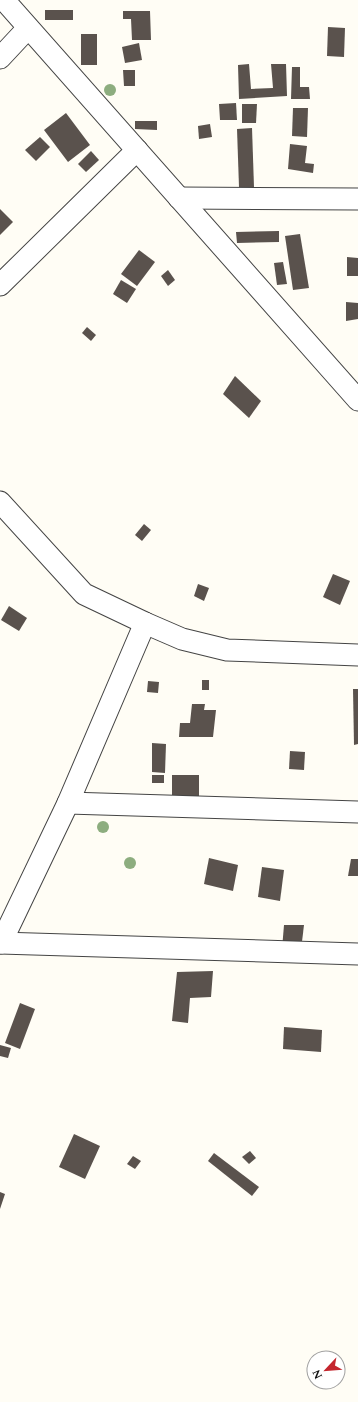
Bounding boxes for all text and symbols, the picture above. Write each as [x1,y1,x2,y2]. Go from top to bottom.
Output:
north arrow [306,1350,346,1390]
text: N [308,1366,327,1382]

